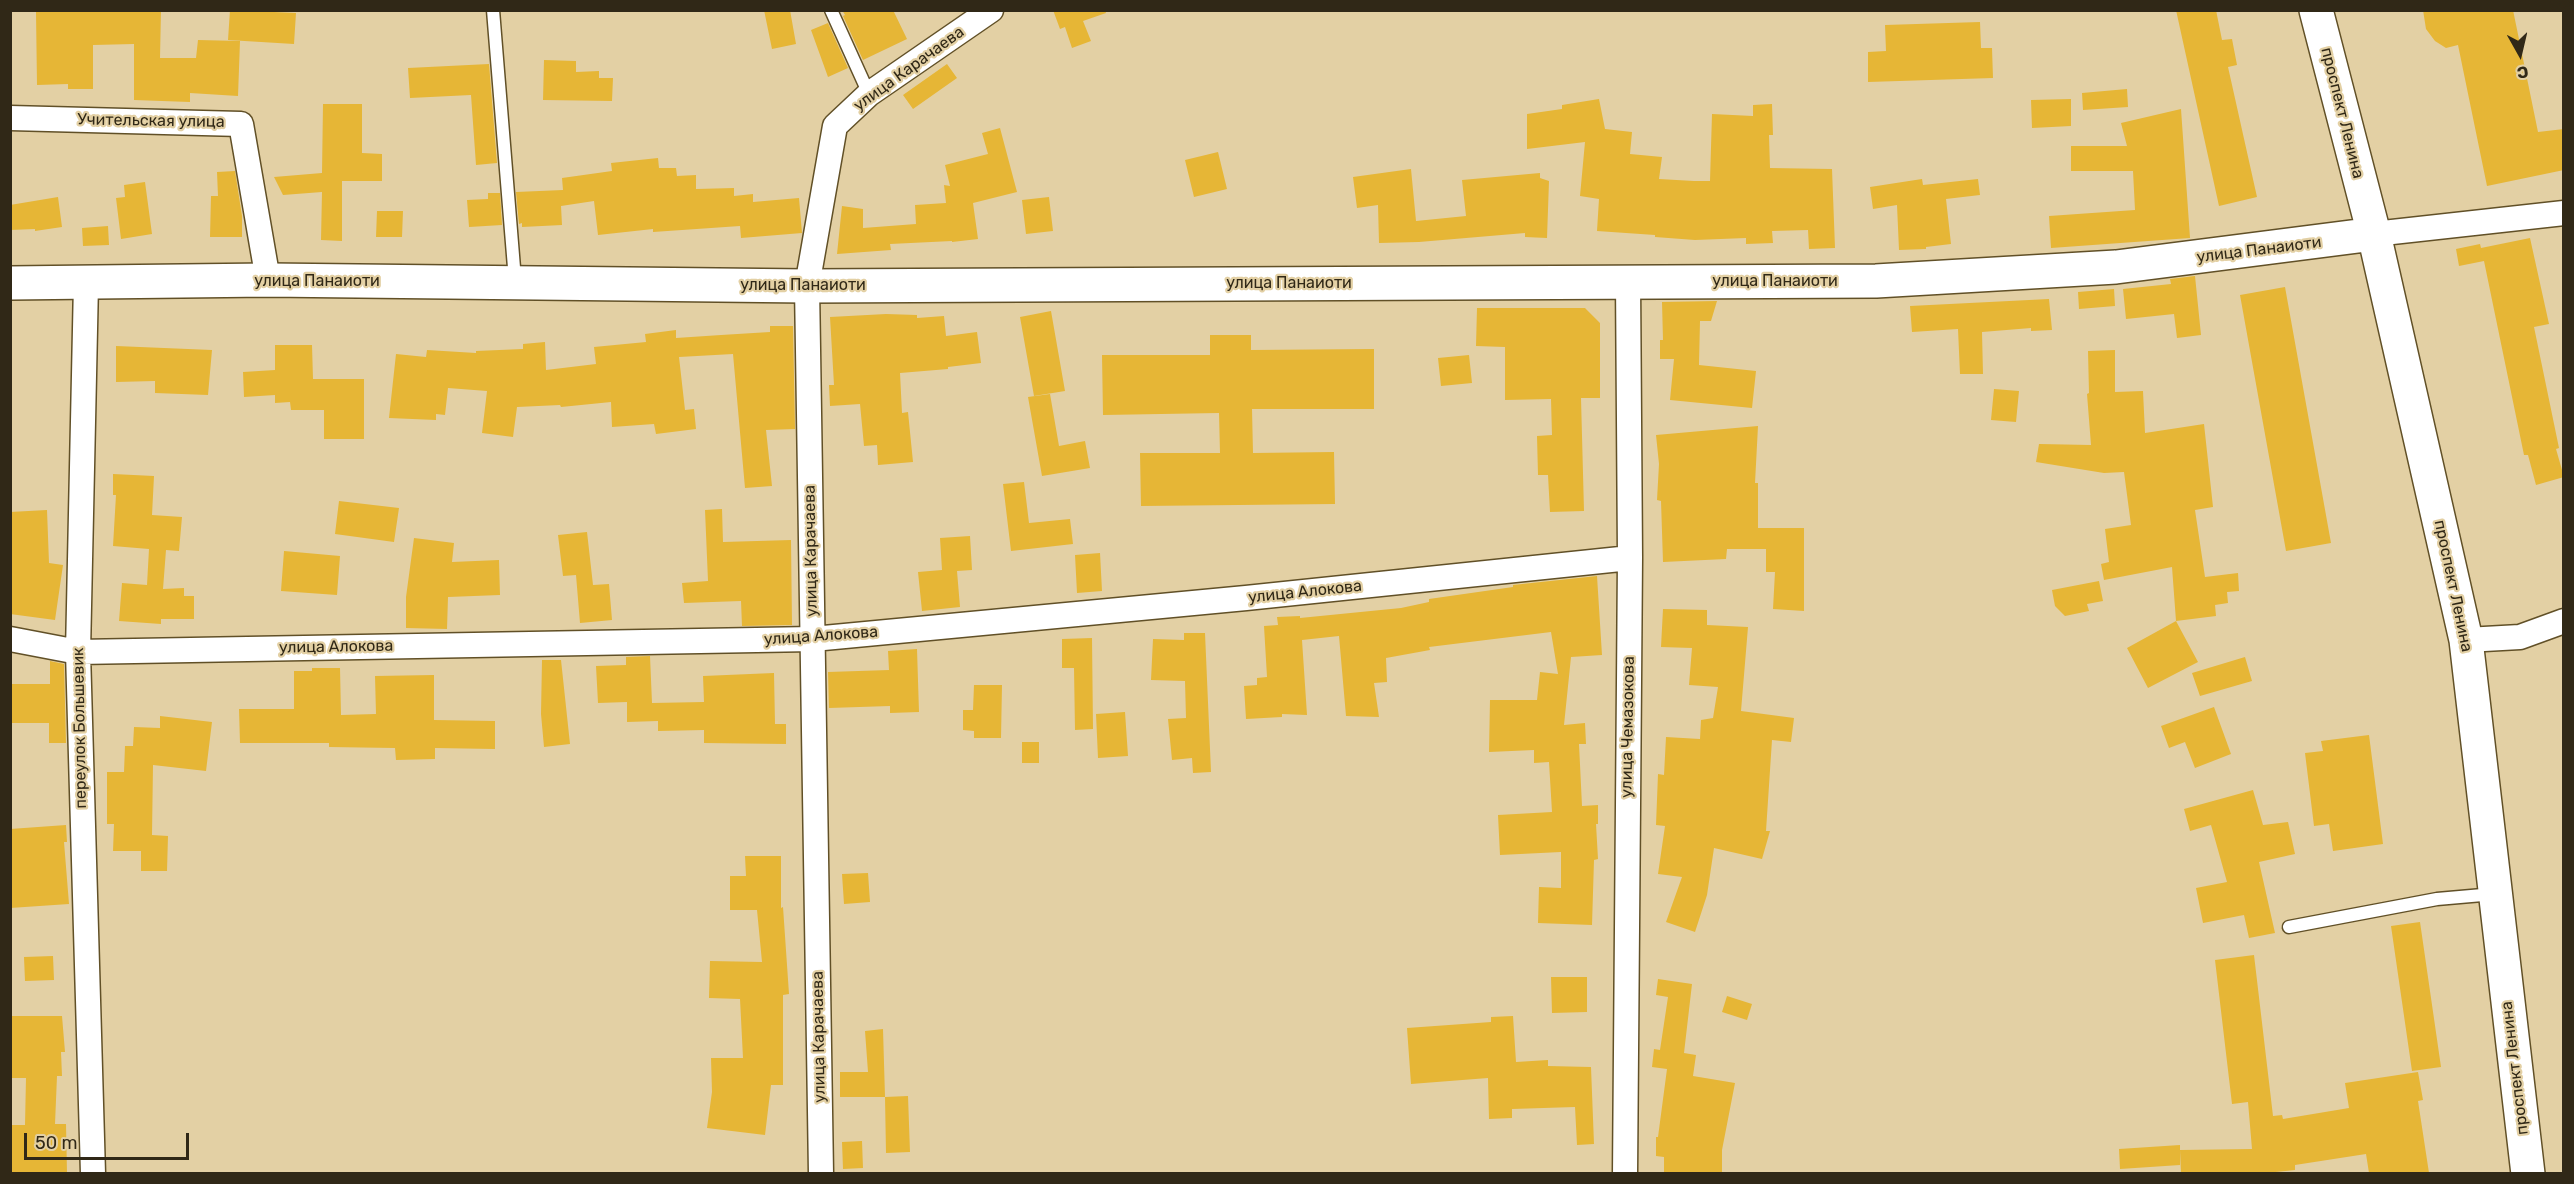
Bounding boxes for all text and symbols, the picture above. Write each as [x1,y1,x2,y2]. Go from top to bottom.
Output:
street label: улица Карачаева [850,23,968,115]
north arrow [2490,24,2550,84]
street label: проспект Ленина [2316,45,2368,181]
text: С [2516,62,2529,83]
street label: Учительская улица [77,110,225,132]
street label: улица Панаиоти [2195,233,2323,267]
street label: улица Панаиоти [254,271,380,291]
street label: улица Панаиоти [1712,271,1838,291]
street label: улица Панаиоти [1226,273,1352,293]
street label: улица Панаиоти [740,275,866,295]
street label: улица Карачаева [800,485,822,617]
street label: проспект Ленина [2430,518,2476,654]
street label: улица Алокова [1247,576,1363,608]
street label: улица Алокова [763,622,879,650]
street label: улица Алокова [279,636,393,658]
street label: переулок Большевик [69,647,91,809]
street label: улица Чемазокова [1617,656,1639,798]
street label: улица Карачаева [808,971,830,1103]
street label: проспект Ленина [2497,1000,2533,1136]
scale bar [27,1121,192,1159]
text: 50 m [35,1132,78,1154]

